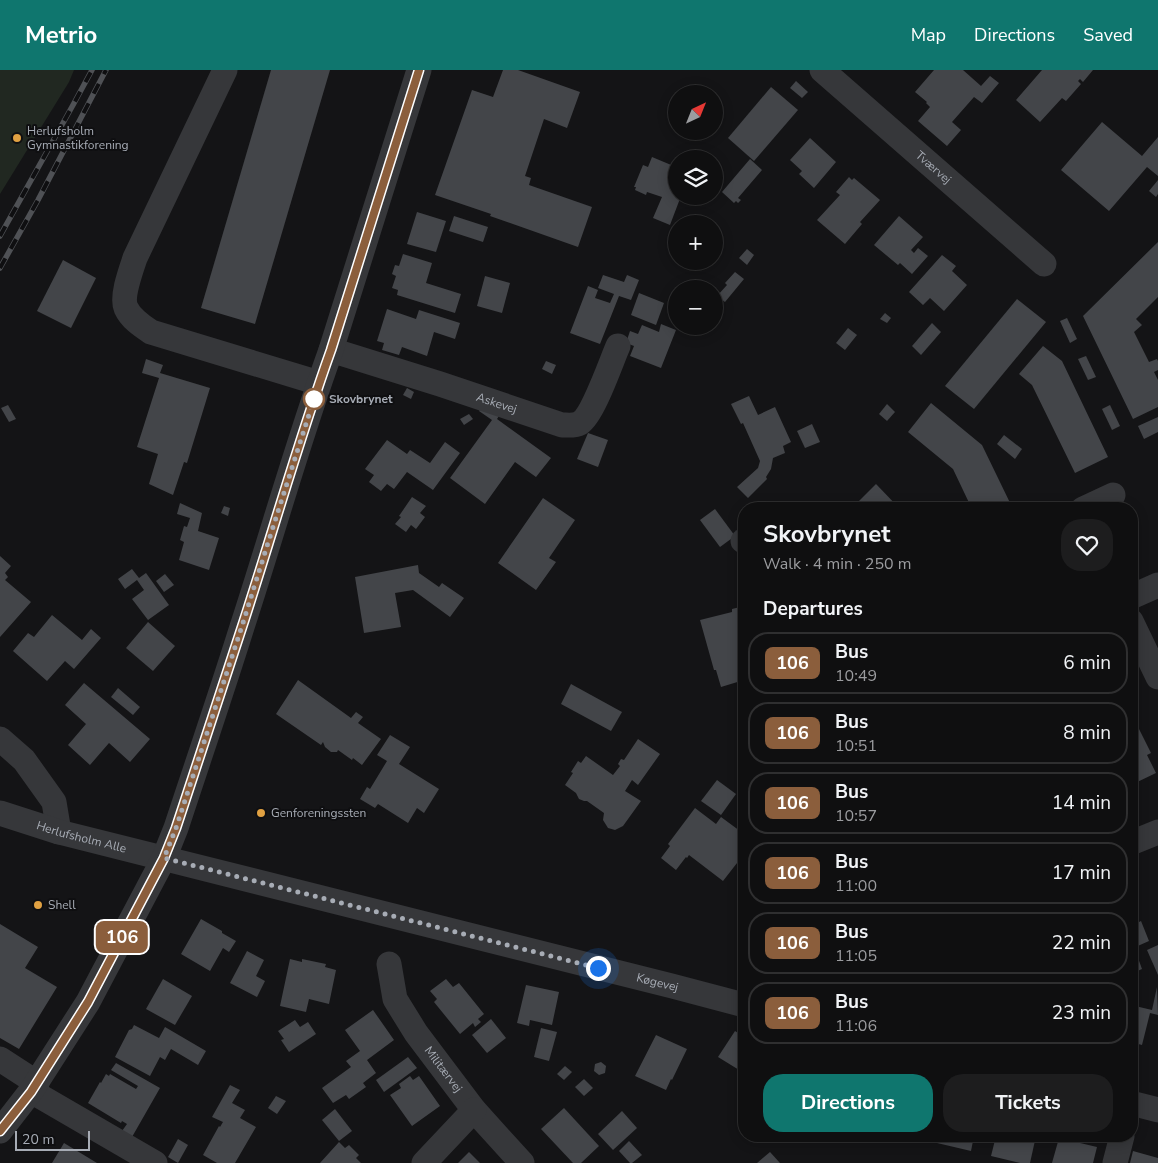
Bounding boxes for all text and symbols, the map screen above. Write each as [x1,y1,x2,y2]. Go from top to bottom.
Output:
text: Metrio [25,19,97,51]
text: Map [911,23,946,47]
text: Directions [974,23,1055,47]
text: Saved [1083,23,1133,47]
north arrow [668,85,722,140]
map controls [668,85,723,335]
place label: Herlufsholm Gymnastikforening [27,123,129,153]
marker: Herlufsholm Gymnastikforening [11,132,23,144]
street label: Tværvej [912,147,955,188]
button: layers [668,150,723,205]
button: + [668,215,723,270]
button: − [668,280,723,335]
marker: Skovbrynet [303,388,325,410]
street label: Askevej [474,389,519,417]
place label: Skovbrynet [329,391,393,407]
text: Skovbrynet [763,518,890,550]
button: heart [1061,519,1113,571]
text: Walk · 4 min · 250 m [763,553,911,575]
text: Departures [763,596,863,622]
text: Bus [835,639,868,665]
text: 6 min [1063,650,1111,676]
text: 106 [776,651,809,675]
text: 10:49 [835,665,877,687]
text: Bus [835,709,868,735]
text: 8 min [1063,720,1111,746]
text: 106 [776,721,809,745]
text: 10:51 [835,735,877,757]
text: Bus [835,779,868,805]
text: 14 min [1052,790,1111,816]
text: 106 [776,791,809,815]
place label: Genforeningssten [271,805,366,821]
text: 10:57 [835,805,877,827]
marker: Genforeningssten [255,807,267,819]
street label: Herlufsholm Alle [34,817,128,857]
text: Bus [835,849,868,875]
text: 17 min [1052,860,1111,886]
text: 106 [776,861,809,885]
text: 11:00 [835,875,877,897]
place label: Shell [48,897,76,913]
marker: Shell [32,899,44,911]
text: Bus [835,919,868,945]
line badge: 106 [93,921,151,953]
text: 106 [106,925,138,949]
text: 22 min [1052,930,1111,956]
text: 106 [776,931,809,955]
text: 11:05 [835,945,877,967]
your location [586,956,611,981]
street label: Køgevej [635,969,680,995]
text: Bus [835,989,868,1015]
text: 23 min [1052,1000,1111,1026]
text: 106 [776,1001,809,1025]
text: 11:06 [835,1015,877,1037]
street label: Militærvej [421,1043,466,1096]
button: Directions [763,1074,933,1132]
button: Tickets [943,1074,1113,1132]
scale bar [15,1128,90,1151]
text: 20 m [22,1130,54,1149]

